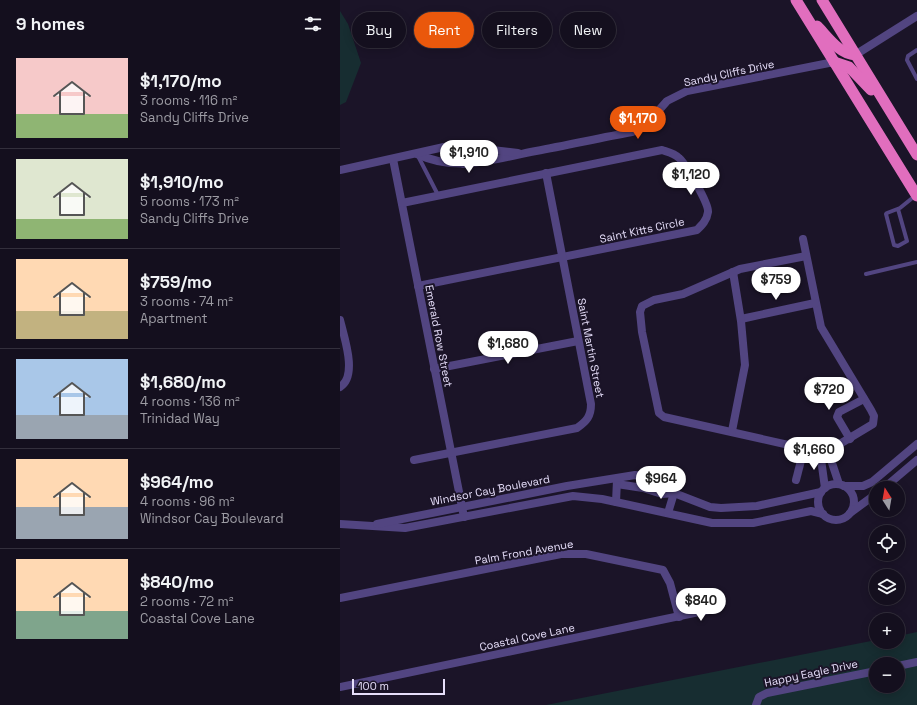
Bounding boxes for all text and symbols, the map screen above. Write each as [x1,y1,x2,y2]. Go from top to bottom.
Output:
chip: Buy [352,12,406,48]
chip: Rent [414,12,474,48]
chip: Filters [482,12,552,48]
chip: New [560,12,616,48]
text: 9 homes [16,13,85,35]
icon: filters [302,13,324,35]
street label: Sandy Cliffs Drive [682,57,776,89]
text: $1,170/mo [140,70,222,92]
icon: home [48,74,96,122]
text: 3 rooms · 116 m² [140,92,237,109]
pin: $1,170 [605,106,671,140]
text: Sandy Cliffs Drive [140,109,249,126]
text: $1,170 [619,110,657,127]
pin: $1,910 [436,140,502,174]
text: $1,910 [449,144,489,161]
pin: $1,120 [658,162,724,196]
text: $1,120 [672,166,710,183]
text: $1,910/mo [140,171,224,193]
icon: home [48,175,96,223]
text: 5 rooms · 173 m² [140,193,239,210]
text: Sandy Cliffs Drive [140,210,249,227]
street label: Saint Kitts Circle [598,214,686,246]
pin: $759 [752,267,800,301]
text: $759/mo [140,271,212,293]
text: $759 [761,271,791,288]
icon: home [48,275,96,323]
street label: Emerald Row Street [422,284,456,388]
text: 3 rooms · 74 m² [140,293,233,310]
street label: Saint Martin Street [574,297,608,399]
text: Apartment [140,310,208,327]
pin: $1,680 [475,331,541,365]
text: $1,680 [487,335,529,352]
text: $1,680/mo [140,371,226,393]
icon: home [48,375,96,423]
pin: $720 [805,377,853,411]
text: $720 [813,381,845,398]
text: 4 rooms · 136 m² [140,393,240,410]
text: Trinidad Way [140,410,220,427]
pin: $1,660 [781,437,847,471]
text: $1,660 [793,441,835,458]
pin: $964 [637,466,685,500]
text: $964 [645,470,677,487]
text: $964/mo [140,471,214,493]
street label: Windsor Cay Boulevard [429,472,551,508]
icon: home [48,475,96,523]
north arrow [869,481,905,517]
map controls [869,481,905,693]
text: 4 rooms · 96 m² [140,493,235,510]
text: Windsor Cay Boulevard [140,510,284,527]
button: locate [869,525,905,561]
street label: Palm Frond Avenue [474,536,574,568]
button: layers [869,569,905,605]
text: $840/mo [140,571,214,593]
icon: home [48,575,96,623]
pin: $840 [677,588,725,622]
text: $840 [685,592,717,609]
text: 2 rooms · 72 m² [140,593,233,610]
text: Coastal Cove Lane [140,610,255,627]
button: + [869,613,905,649]
street label: Coastal Cove Lane [478,620,576,654]
street label: Happy Eagle Drive [763,656,859,690]
button: − [869,657,905,693]
scale bar [352,677,445,696]
text: 100 m [358,679,389,693]

